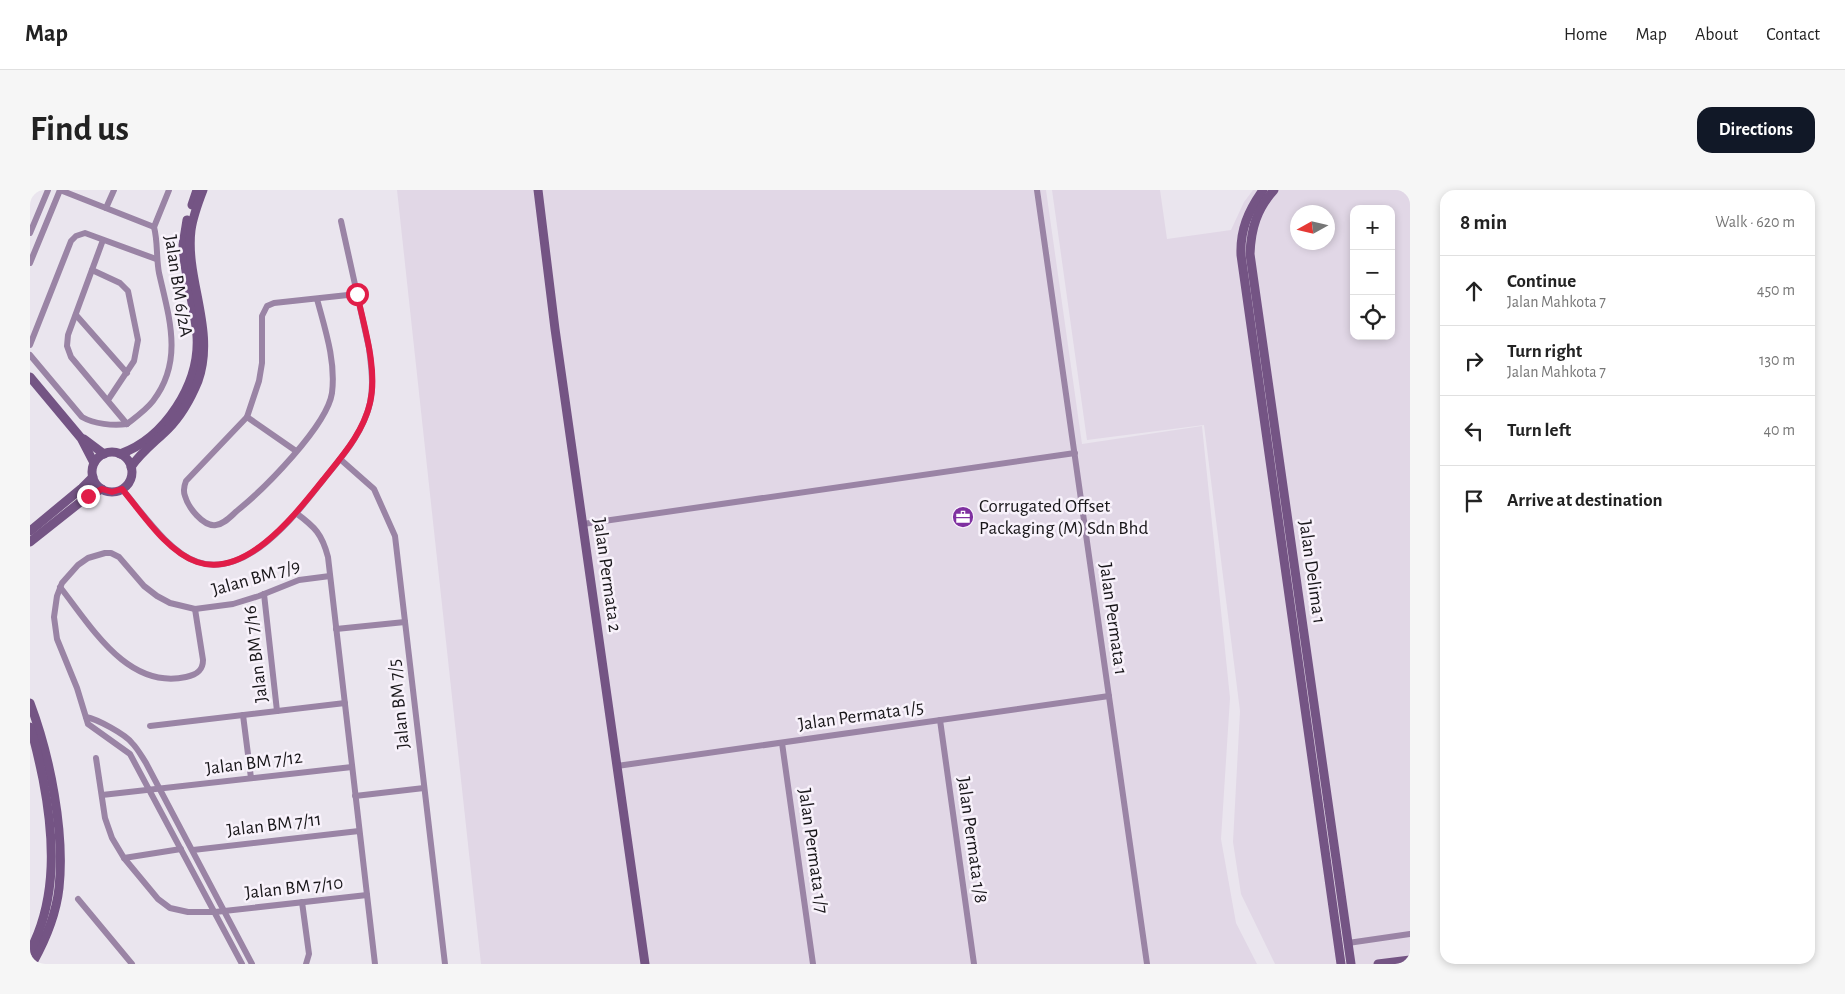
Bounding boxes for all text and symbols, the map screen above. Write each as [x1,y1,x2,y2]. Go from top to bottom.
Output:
text: Map [25,22,68,46]
text: Home [1564,26,1607,44]
text: Map [1635,26,1667,44]
text: About [1695,26,1738,44]
text: Contact [1766,26,1820,44]
button: Directions [1697,107,1815,153]
text: Find us [30,112,129,147]
north arrow [1290,205,1335,250]
map controls [1350,205,1395,340]
button: + [1350,205,1395,250]
text: 8 min [1460,212,1507,233]
text: Walk · 620 m [1715,214,1795,230]
street label: Jalan BM 6/2A [161,234,195,338]
button: − [1350,250,1395,295]
text: Continue [1507,272,1576,291]
icon: ahead [1460,277,1488,305]
text: 450 m [1757,282,1795,298]
route start [346,283,369,306]
text: Jalan Mahkota 7 [1507,294,1606,310]
button: locate [1350,295,1395,340]
text: Turn right [1507,342,1582,361]
icon: right [1460,347,1488,375]
text: 130 m [1759,352,1795,368]
text: Jalan Mahkota 7 [1507,364,1606,380]
icon: left [1460,417,1488,445]
text: Turn left [1507,421,1571,440]
text: 40 m [1763,422,1795,438]
route end [77,485,100,508]
icon: arrive [1460,487,1488,515]
text: Arrive at destination [1507,491,1663,510]
place label: Corrugated Offset Packaging (M) Sdn Bhd [979,497,1148,538]
office icon: Corrugated Offset Packaging (M) Sdn Bhd [951,505,975,529]
street label: Jalan Permata 2 [590,517,624,634]
street label: Jalan Delima 1 [1295,519,1329,625]
street label: Jalan BM 7/9 [210,556,302,600]
street label: Jalan Permata 1 [1096,562,1130,676]
street label: Jalan BM 7/16 [241,604,271,704]
street label: Jalan BM 7/5 [385,658,413,750]
street label: Jalan Permata 1/5 [797,698,925,734]
street label: Jalan BM 7/12 [205,748,304,778]
street label: Jalan Permata 1/8 [954,776,990,904]
street label: Jalan Permata 1/7 [795,787,831,915]
street label: Jalan BM 7/11 [226,810,322,840]
street label: Jalan BM 7/10 [244,873,344,903]

